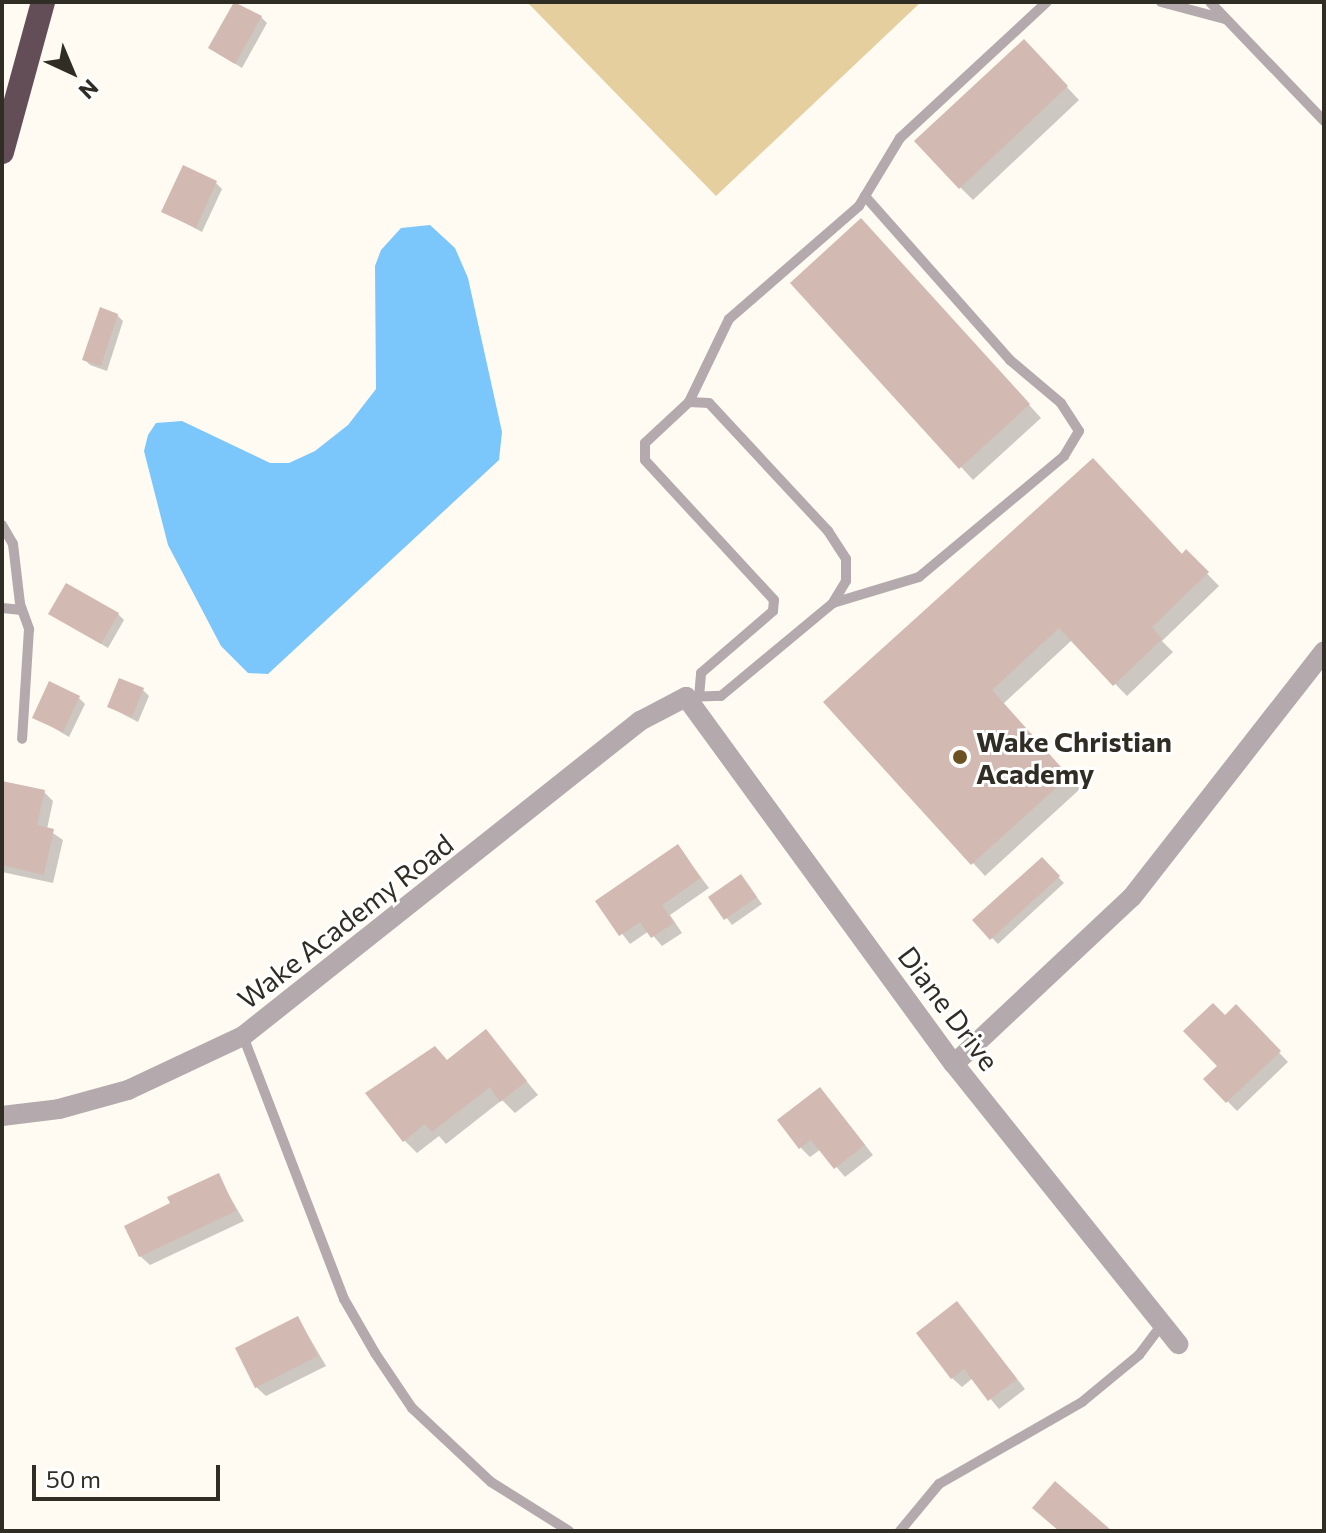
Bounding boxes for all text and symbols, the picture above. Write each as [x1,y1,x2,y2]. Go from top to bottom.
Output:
north arrow [32,32,112,112]
text: N [74,74,104,105]
place label: Wake Christian Academy [976,724,1172,790]
marker: Wake Christian Academy [951,748,969,766]
street label: Wake Academy Road [231,827,459,1015]
street label: Diane Drive [892,939,1006,1077]
scale bar [36,1449,224,1499]
text: 50 m [46,1464,101,1493]

